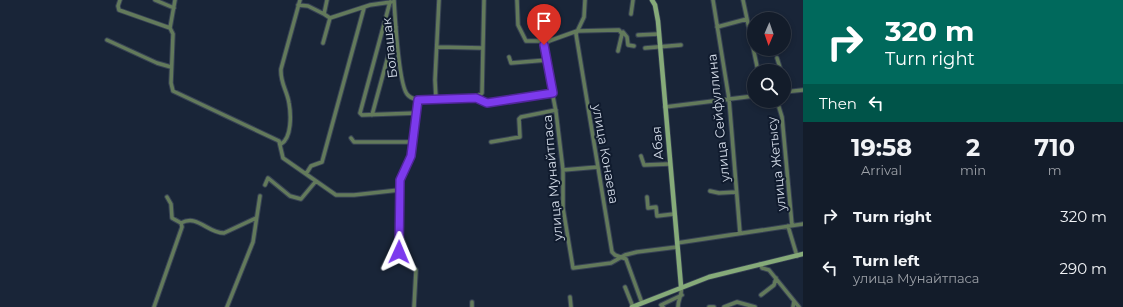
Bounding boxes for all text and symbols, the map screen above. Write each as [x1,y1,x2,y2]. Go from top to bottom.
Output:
pin [527,4,561,45]
icon: arrive [533,10,555,32]
north arrow [747,12,791,56]
map controls [747,12,791,108]
text: 320 m [885,14,974,48]
icon: right [819,16,871,68]
street label: Болашак [378,17,400,79]
text: Turn right [885,48,975,70]
street label: улица Сейфуллина [703,53,733,184]
button: search [747,64,791,108]
icon: left [865,92,887,114]
text: Then [819,94,857,113]
street label: улица Конаева [589,102,623,205]
street label: улица Мунайтпаса [539,114,566,243]
street label: улица Жетысу [763,115,789,213]
street label: Абая [648,126,666,160]
text: 19:58 [851,133,912,162]
text: 2 [966,133,980,162]
text: 710 [1034,133,1075,162]
text: Arrival [861,162,902,178]
text: min [960,162,986,178]
text: m [1048,162,1061,178]
icon: right [819,205,841,227]
text: Turn right [853,207,932,226]
text: 320 m [1060,207,1107,226]
position arrow [378,231,420,273]
text: Turn left [853,251,920,270]
icon: left [819,257,841,279]
text: 290 m [1060,259,1107,278]
text: улица Мунайтпаса [853,270,979,286]

